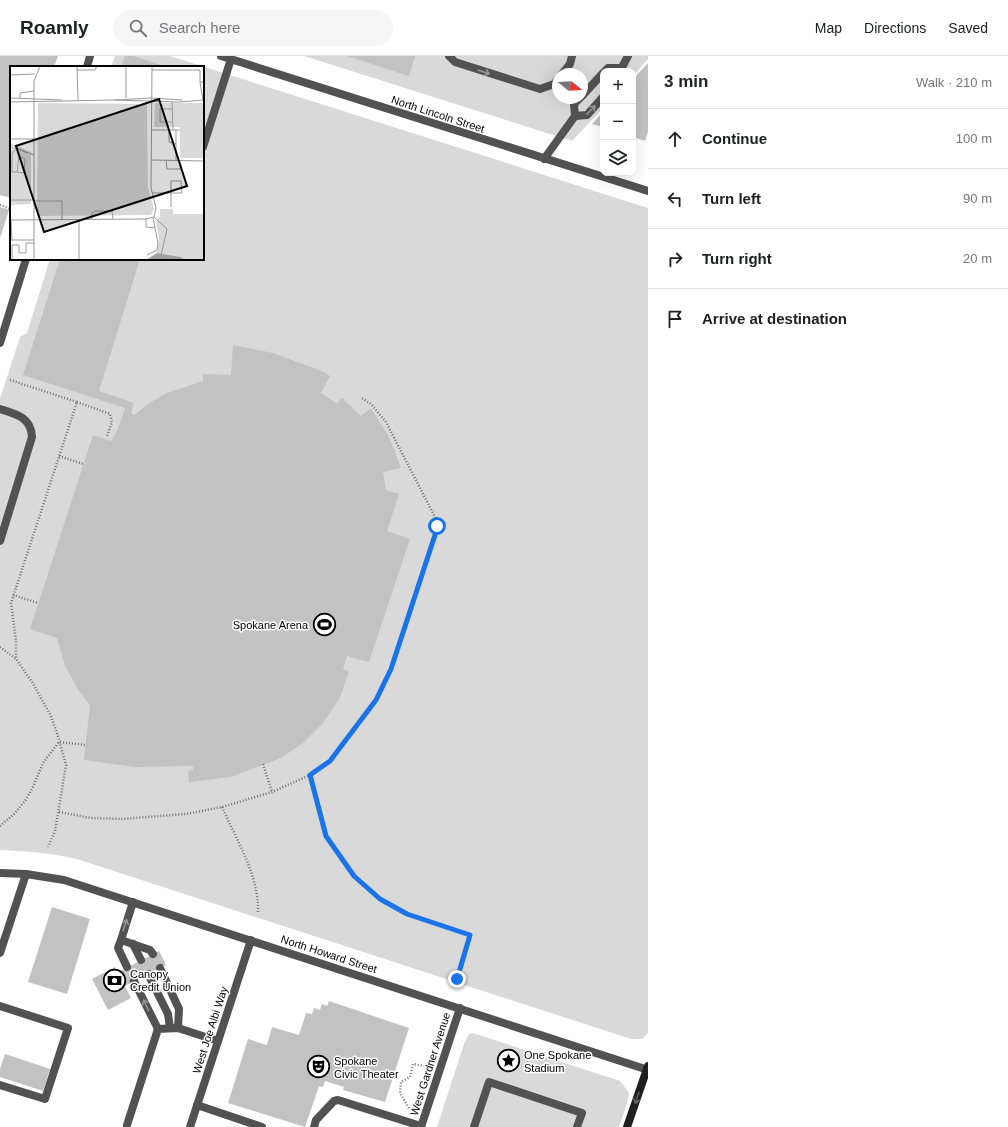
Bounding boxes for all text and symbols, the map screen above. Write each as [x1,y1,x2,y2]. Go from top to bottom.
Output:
search box [113,10,393,46]
text: Roamly [20,17,89,38]
icon: search [127,17,149,39]
text: Search here [159,19,240,36]
text: Map [815,20,842,36]
text: Directions [864,20,926,36]
text: Saved [948,20,988,36]
inset map [10,66,204,260]
one-way arrow [478,68,490,76]
north arrow [552,68,588,104]
map controls [600,68,636,176]
button: + [600,68,636,104]
text: 3 min [664,72,708,91]
text: Walk · 210 m [916,75,992,90]
street label: North Lincoln Street [390,93,486,135]
button: − [600,104,636,140]
one-way arrow [586,105,596,115]
icon: ahead [664,128,686,150]
text: Continue [702,130,767,147]
text: 100 m [956,131,992,146]
button: layers [600,140,636,176]
icon: left [664,188,686,210]
text: Turn left [702,190,761,207]
text: 90 m [963,191,992,206]
icon: right [664,248,686,270]
text: Turn right [702,250,772,267]
text: 20 m [963,251,992,266]
icon: arrive [664,308,686,330]
text: Arrive at destination [702,310,847,327]
route start [428,517,446,535]
sports icon: Spokane Arena [311,612,337,638]
place label: Spokane Arena [233,619,309,631]
one-way arrow [122,920,130,932]
street label: North Howard Street [279,933,379,975]
bank icon: Canopy Credit Union [101,967,127,993]
place label: Canopy Credit Union [130,968,191,993]
route end [448,970,466,988]
street label: West Joe Albi Way [190,984,230,1075]
one-way arrow [142,999,149,1011]
street label: West Gardner Avenue [408,1011,452,1117]
place icon: One Spokane Stadium [496,1048,522,1074]
place label: One Spokane Stadium [524,1049,591,1074]
theatre icon: Spokane Civic Theater [305,1054,331,1080]
place label: Spokane Civic Theater [334,1055,399,1080]
one-way arrow [633,1092,640,1105]

